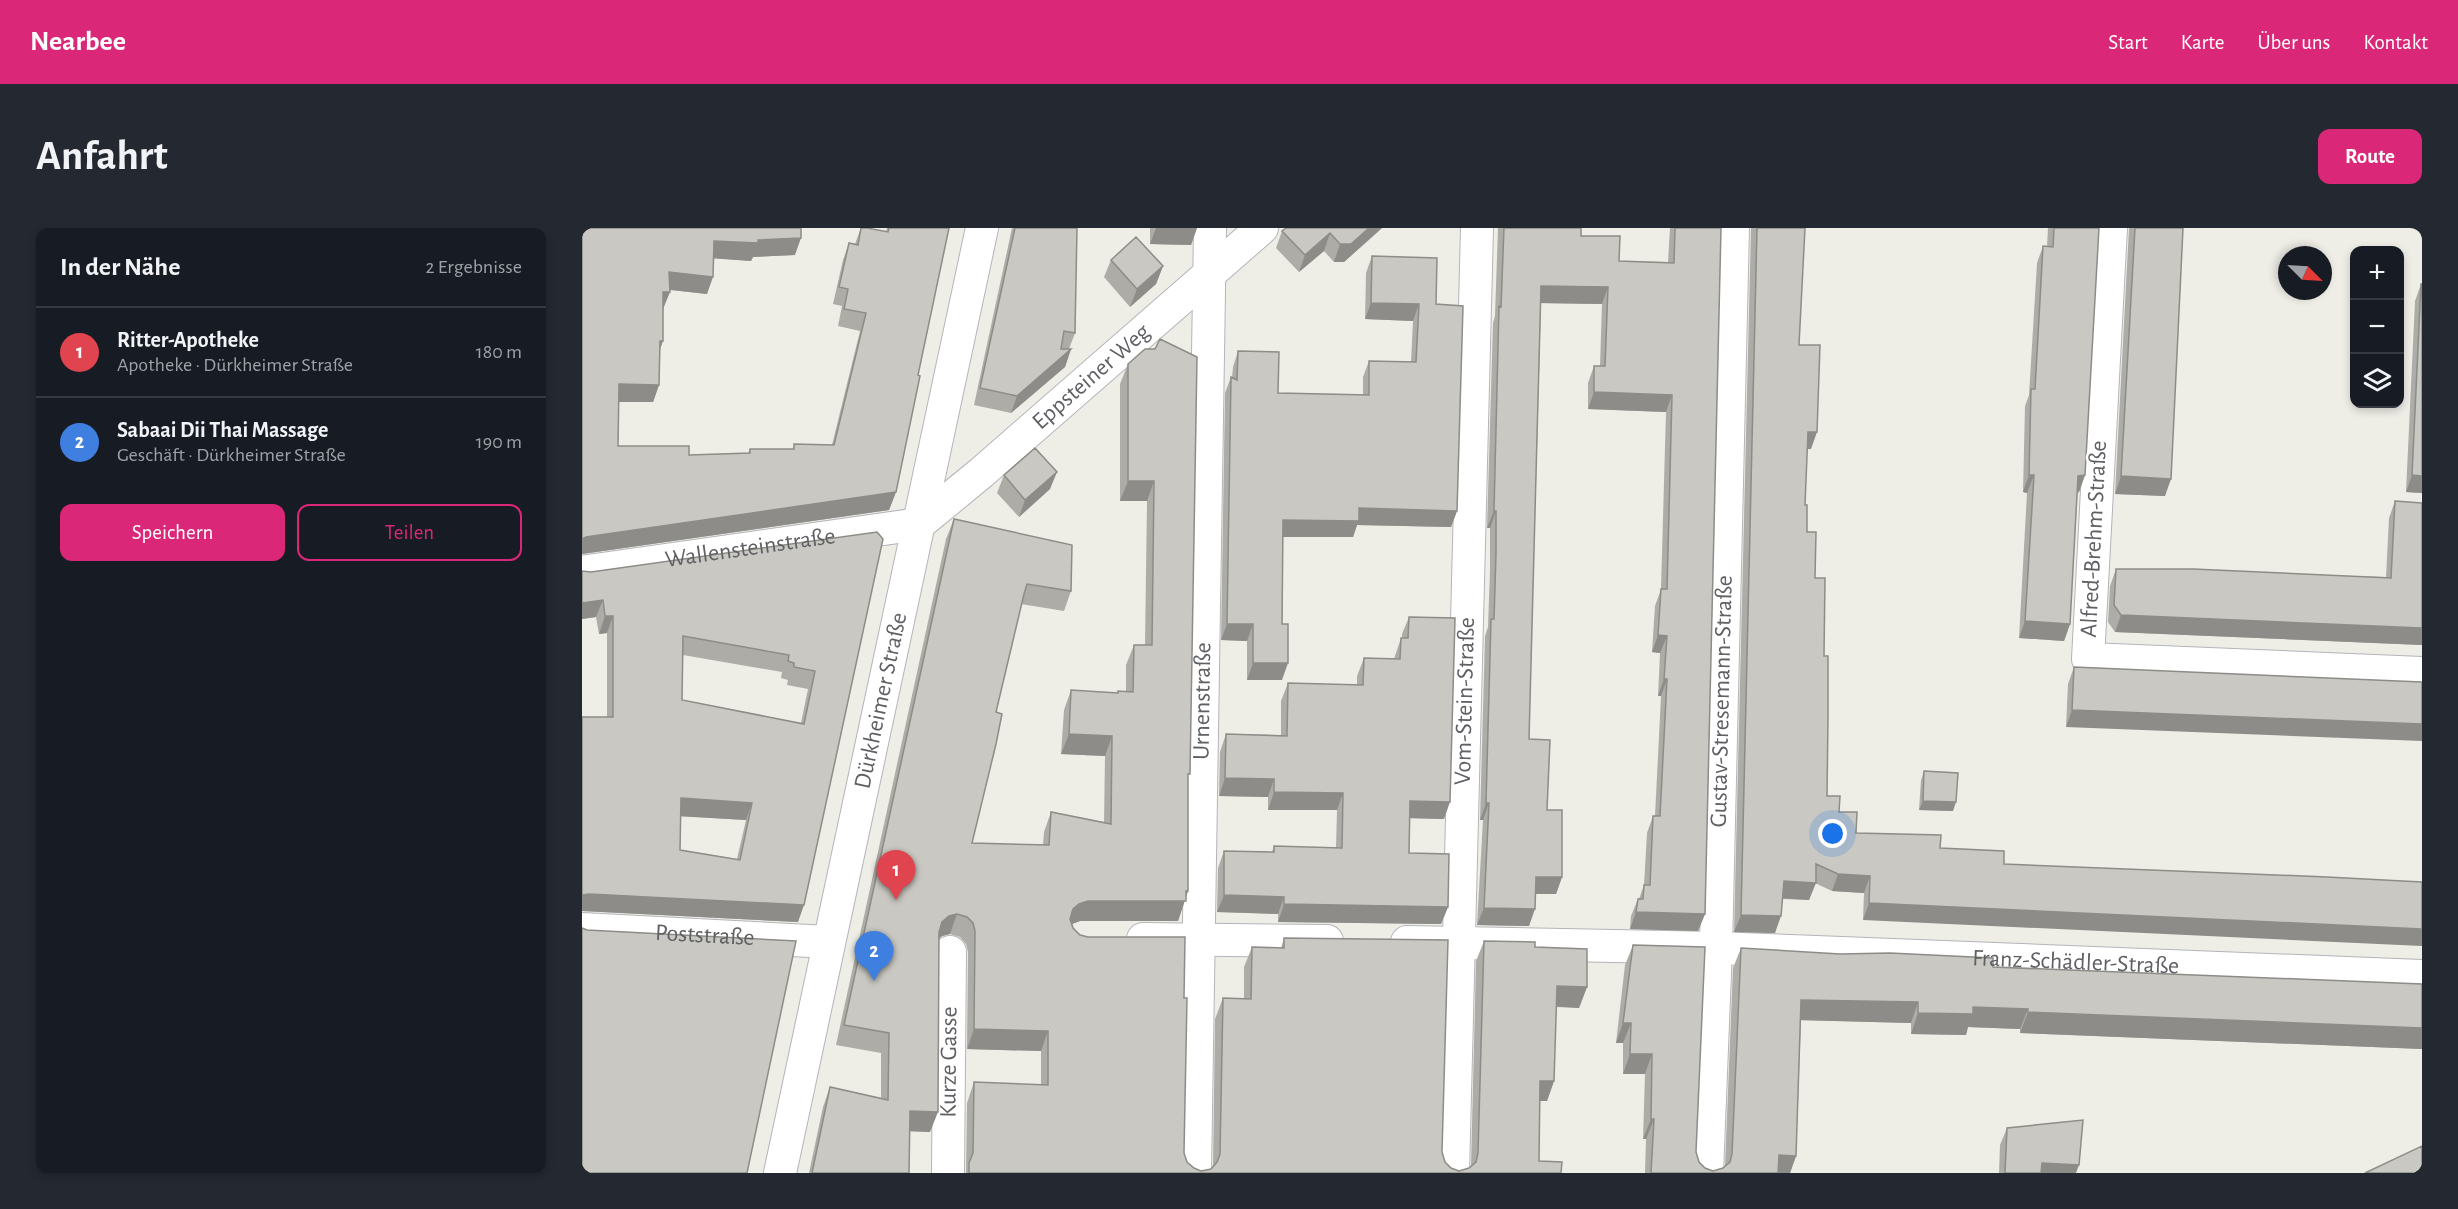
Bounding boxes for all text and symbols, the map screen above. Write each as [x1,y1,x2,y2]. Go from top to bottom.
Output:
text: Nearbee [30,28,126,56]
text: Start [2108,32,2148,53]
text: Karte [2181,32,2224,53]
text: Über uns [2257,32,2330,53]
text: Kontakt [2363,32,2428,53]
button: Route [2318,129,2422,184]
text: Anfahrt [36,135,168,177]
north arrow [2278,246,2332,300]
map controls [2350,246,2404,408]
button: + [2350,246,2404,300]
text: In der Nähe [60,254,180,280]
text: 2 Ergebnisse [425,257,522,277]
button: − [2350,300,2404,354]
street label: Eppsteiner Weg [1028,319,1155,434]
text: Ritter-Apotheke [117,329,259,351]
text: 1 [76,342,83,362]
text: 180 m [476,342,522,362]
button: layers [2350,354,2404,408]
text: Apotheke · Dürkheimer Straße [117,355,353,375]
text: Sabaai Dii Thai Massage [117,419,328,441]
text: 2 [75,432,84,452]
text: 190 m [476,432,522,452]
street label: Alfred-Brehm-Straße [2077,440,2111,638]
text: Geschäft · Dürkheimer Straße [117,445,346,465]
button: Speichern [60,504,285,561]
button: Teilen [297,504,522,561]
street label: Wallensteinstraße [664,524,837,572]
street label: Gustav-Stresemann-Straße [1707,575,1737,828]
street label: Dürkheimer Straße [850,610,911,791]
street label: Vom-Stein-Straße [1451,617,1479,785]
street label: Urnenstraße [1190,642,1215,760]
your location [1818,819,1847,848]
pin: 1 [876,850,916,900]
street label: Poststraße [655,921,755,950]
pin: 2 [854,932,894,981]
street label: Franz-Schädler-Straße [1972,946,2180,978]
street label: Kurze Gasse [937,1006,962,1118]

